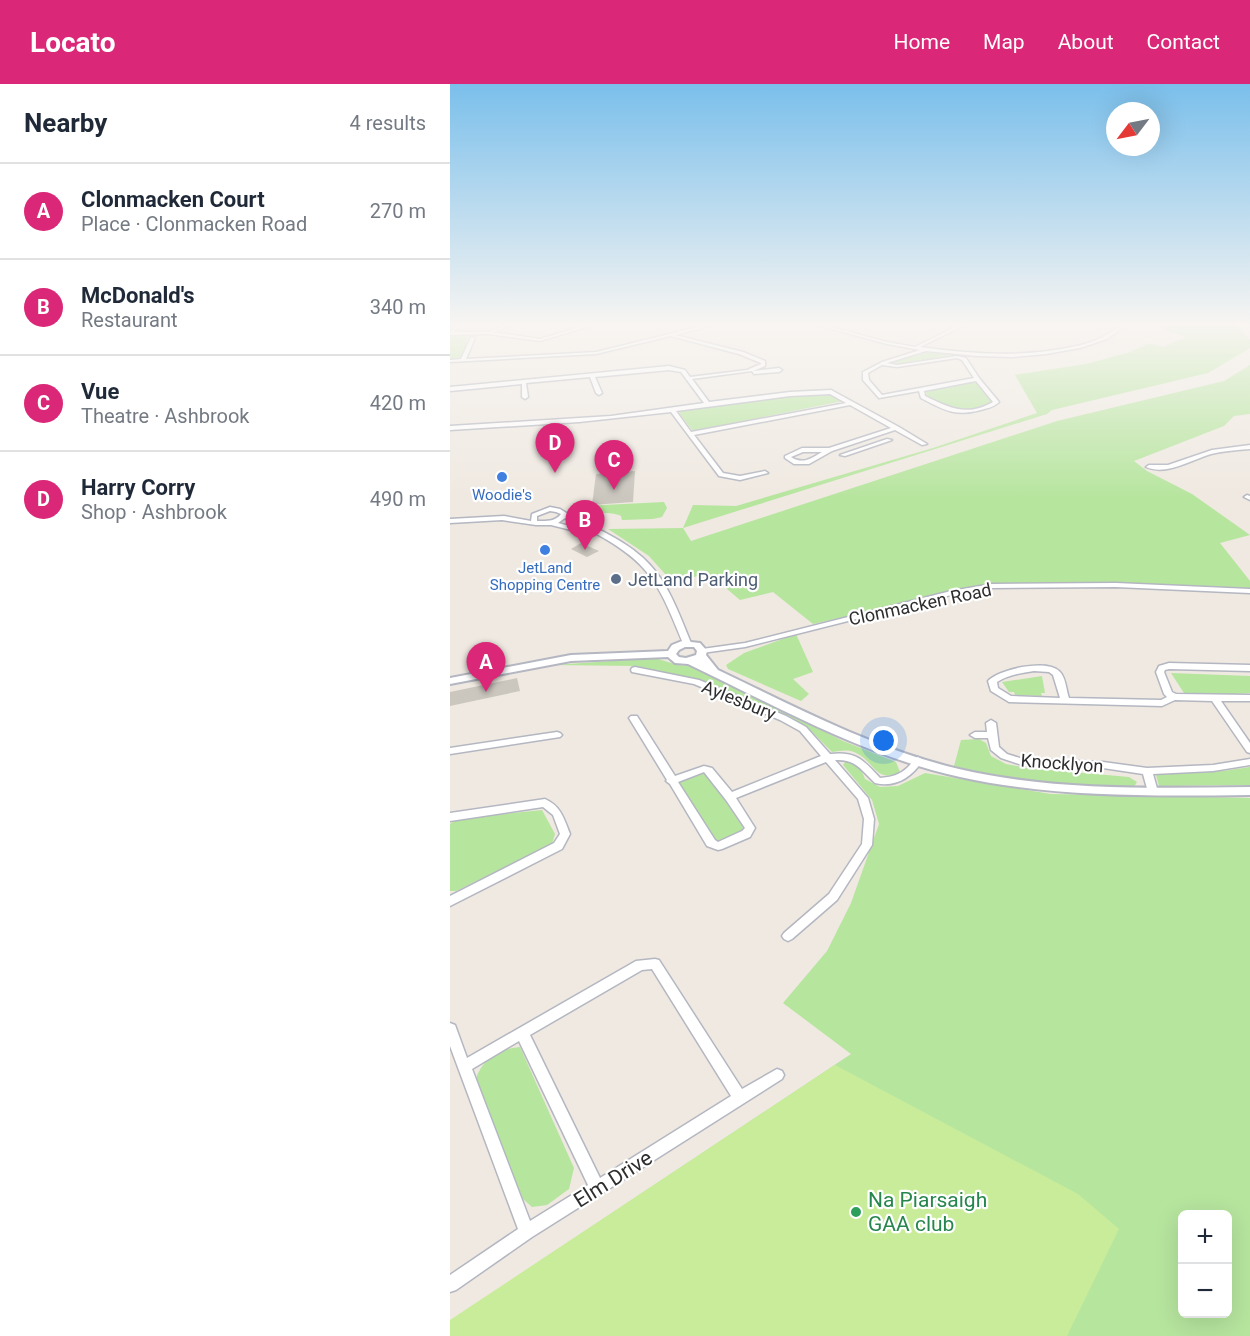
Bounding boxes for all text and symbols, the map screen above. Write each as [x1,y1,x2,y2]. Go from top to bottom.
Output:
text: Locato [30,26,115,59]
text: Home [894,30,950,54]
text: Map [983,30,1025,54]
text: About [1058,30,1114,54]
text: Contact [1147,30,1220,54]
north arrow [1106,102,1160,156]
text: Nearby [24,108,107,138]
text: 4 results [350,111,426,135]
text: Clonmacken Court [81,187,265,212]
text: A [37,199,50,223]
text: 270 m [370,199,426,223]
text: Place · Clonmacken Road [81,212,307,236]
text: McDonald's [81,283,195,308]
text: B [37,295,50,319]
text: 340 m [370,295,426,319]
text: Restaurant [81,308,178,332]
text: Vue [81,379,119,404]
text: C [37,391,50,415]
text: 420 m [370,391,426,415]
text: Theatre · Ashbrook [81,404,249,428]
pin: D [536,424,574,473]
pin: C [594,440,634,490]
marker: Woodie's [495,470,509,484]
text: Harry Corry [81,475,195,500]
place label: Woodie's [472,486,532,504]
text: D [37,487,50,511]
text: 490 m [370,487,426,511]
text: Shop · Ashbrook [81,500,227,524]
pin: B [566,500,604,550]
marker: JetLand Shopping Centre [538,543,552,557]
place label: JetLand Shopping Centre [490,559,600,594]
place label: JetLand Parking [628,569,758,590]
marker: JetLand Parking [609,572,623,586]
street label: Clonmacken Road [847,579,993,629]
pin: A [466,642,506,692]
street label: Aylesbury [699,676,779,724]
your location [869,726,898,755]
street label: Knocklyon [1020,750,1104,776]
street label: Elm Drive [569,1146,657,1212]
place label: Na Piarsaigh GAA club [868,1188,987,1236]
marker: Na Piarsaigh GAA club [849,1205,863,1219]
map controls [1178,1210,1232,1318]
button: + [1178,1210,1232,1264]
button: − [1178,1264,1232,1318]

